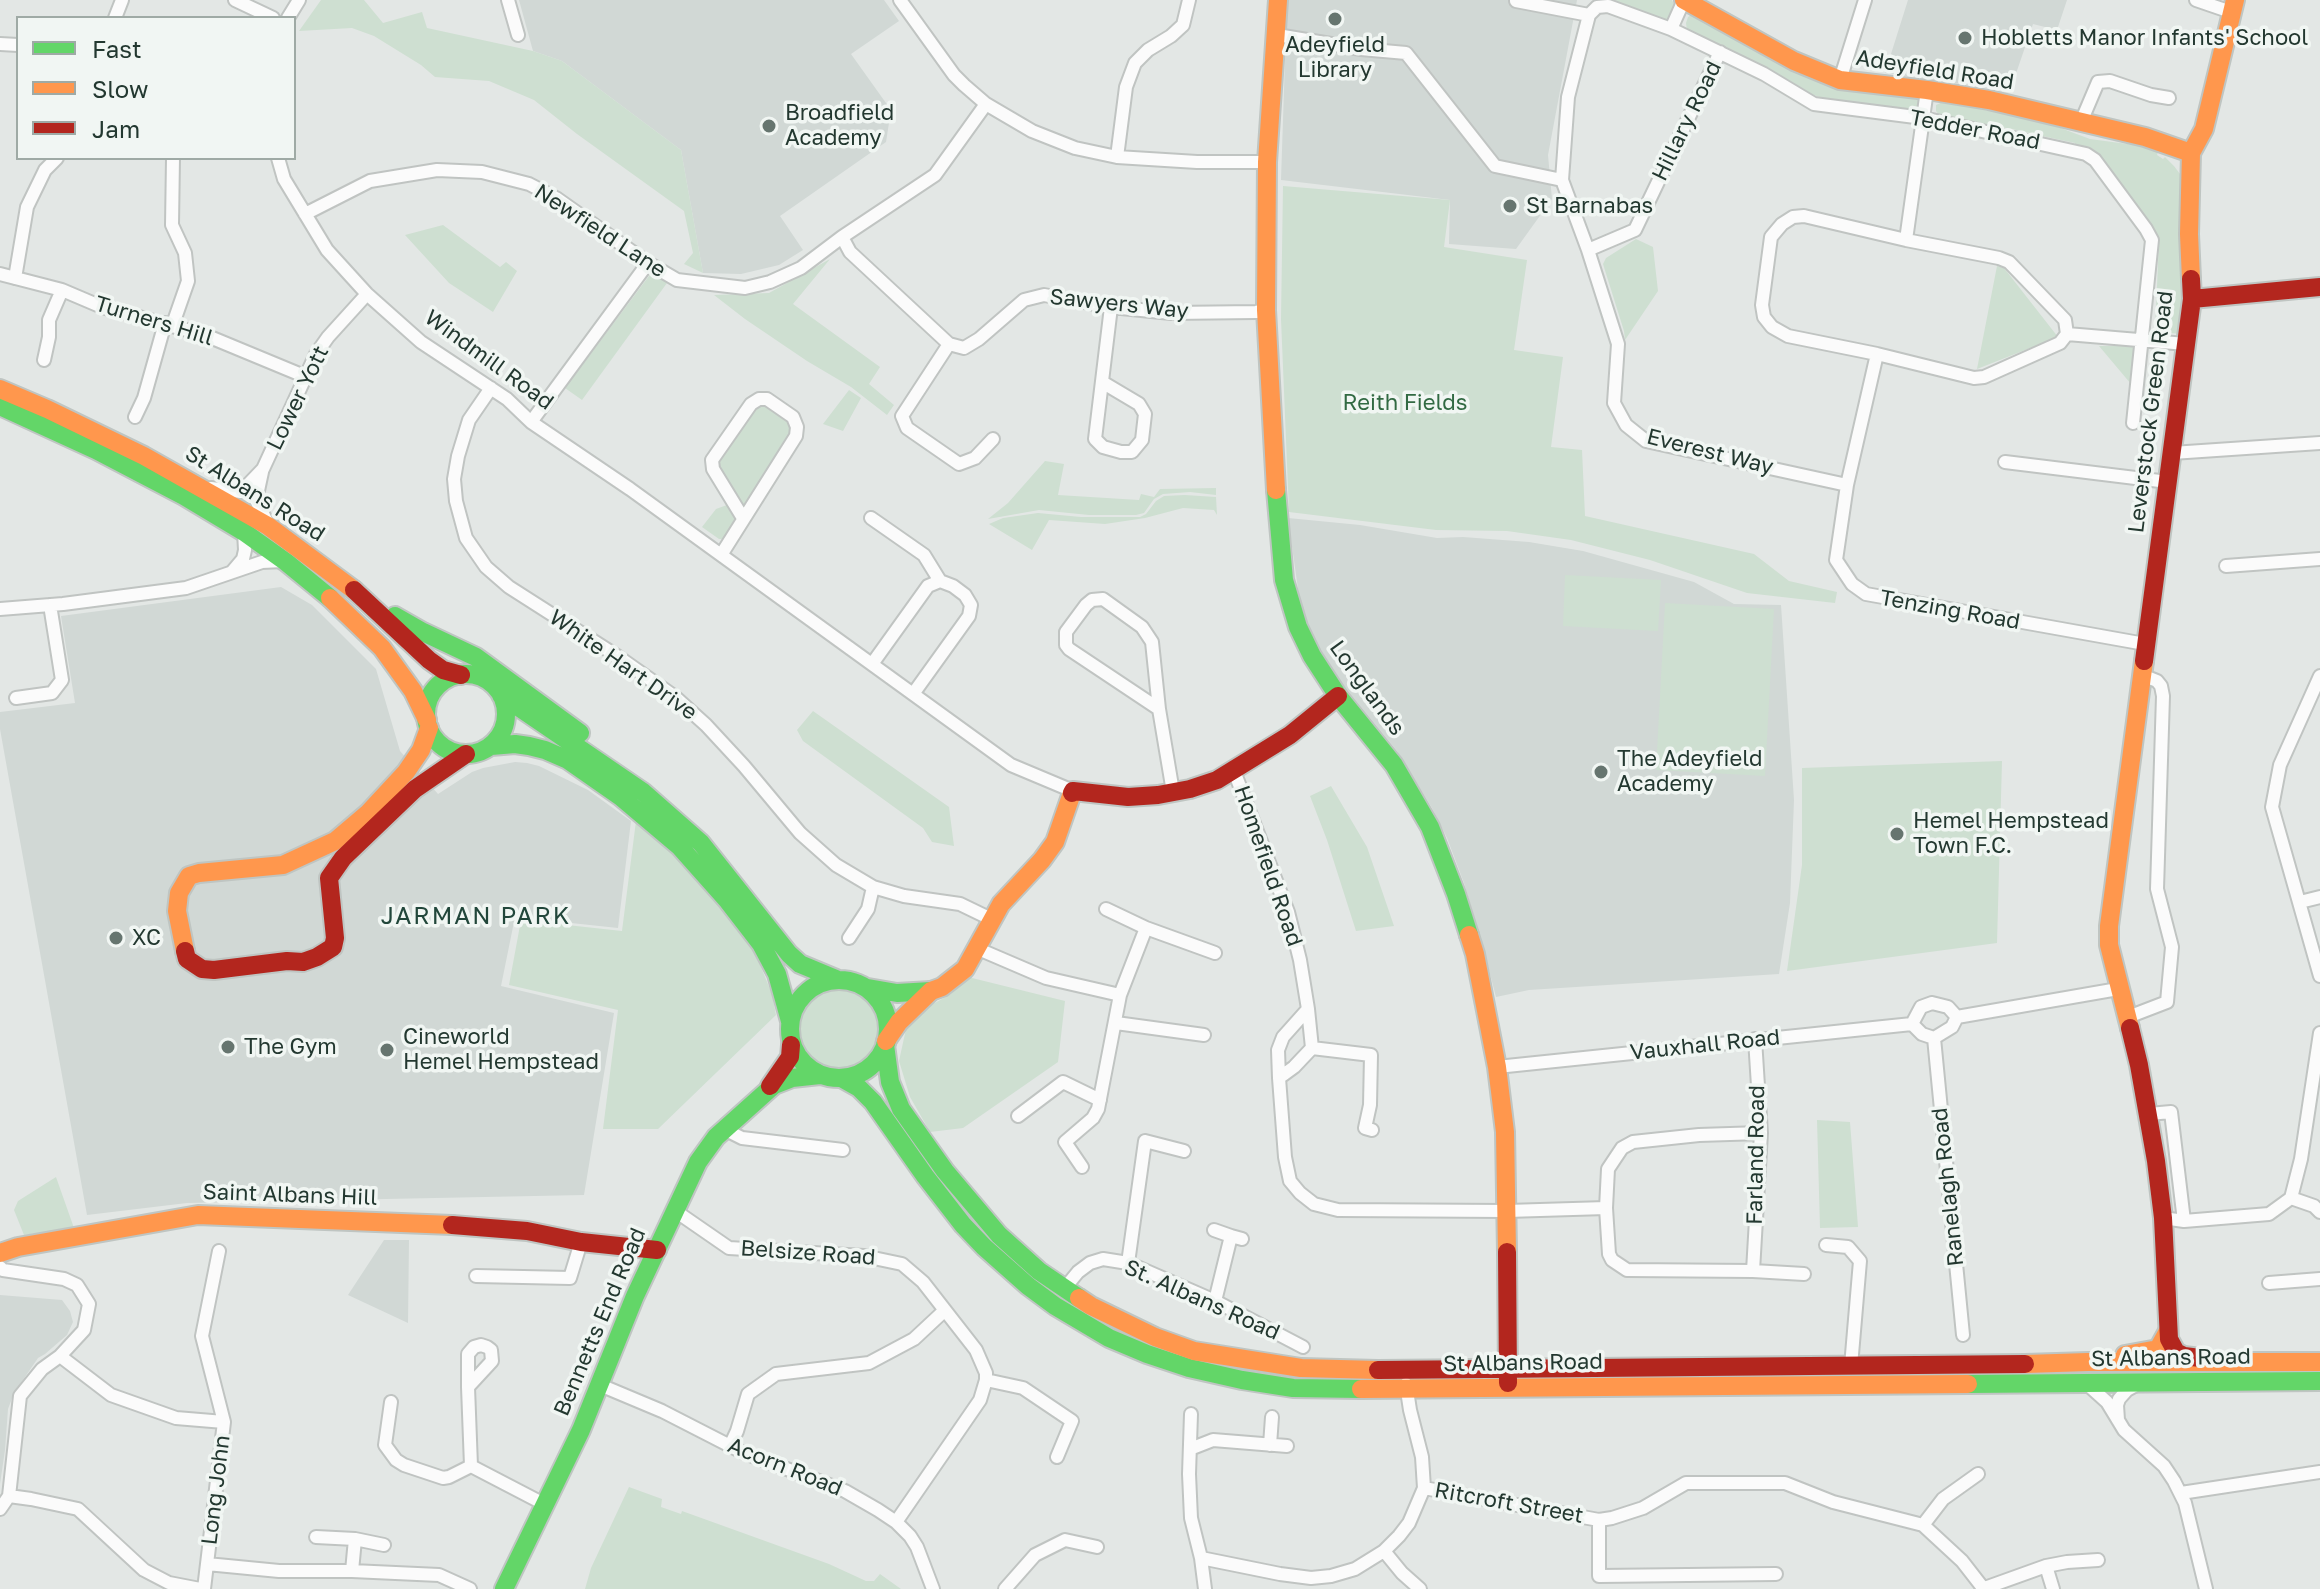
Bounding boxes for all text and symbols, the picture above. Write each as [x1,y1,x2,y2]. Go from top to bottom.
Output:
marker: Adeyfield Library [1326,10,1344,28]
legend [16,16,296,160]
place label: Hobletts Manor Infants' School [1981,25,2308,51]
marker: Hobletts Manor Infants' School [1956,29,1974,47]
place label: Adeyfield Library [1285,32,1385,84]
text: Fast [92,34,142,63]
street label: Adeyfield Road [1854,44,2016,96]
street label: Hillary Road [1647,57,1727,185]
text: Slow [92,74,148,103]
place label: Broadfield Academy [785,100,894,152]
street label: Tedder Road [1908,104,2042,156]
text: Jam [92,114,140,143]
marker: Broadfield Academy [760,117,778,135]
street label: Newfield Lane [529,179,671,283]
place label: St Barnabas [1526,193,1653,219]
marker: St Barnabas [1501,197,1519,215]
street label: Sawyers Way [1048,284,1190,324]
street label: Leverstock Green Road [2123,289,2179,535]
street label: Turners Hill [92,291,216,351]
street label: Windmill Road [419,304,559,416]
street label: Lower Yott [261,342,335,454]
park label: Reith Fields [1343,390,1467,416]
street label: Everest Way [1644,424,1776,480]
street label: St Albans Road [180,440,330,548]
street label: Tenzing Road [1878,585,2022,635]
street label: White Hart Drive [544,604,702,726]
street label: Longlands [1324,635,1410,741]
place label: The Adeyfield Academy [1617,746,1763,798]
marker: The Adeyfield Academy [1592,763,1610,781]
street label: Homefield Road [1228,782,1308,950]
place label: Hemel Hempstead Town F.C. [1913,808,2109,860]
marker: Hemel Hempstead Town F.C. [1888,825,1906,843]
district label: JARMAN PARK [381,902,571,930]
place label: XC [132,925,161,951]
marker: XC [107,929,125,947]
place label: Cineworld Hemel Hempstead [403,1024,599,1076]
street label: Vauxhall Road [1629,1024,1781,1066]
place label: The Gym [244,1034,337,1060]
marker: The Gym [219,1038,237,1056]
marker: Cineworld Hemel Hempstead [378,1041,396,1059]
street label: Farland Road [1742,1085,1770,1225]
street label: Ranelagh Road [1927,1106,1969,1268]
street label: Saint Albans Hill [202,1179,378,1211]
street label: Bennetts End Road [548,1224,652,1420]
street label: Belsize Road [740,1235,876,1271]
street label: St. Albans Road [1120,1254,1284,1346]
street label: St Albans Road [2091,1343,2251,1373]
street label: St Albans Road [1443,1348,1603,1378]
street label: Acorn Road [724,1432,846,1502]
street label: Long John [196,1434,236,1546]
street label: Ritcroft Street [1433,1477,1585,1529]

